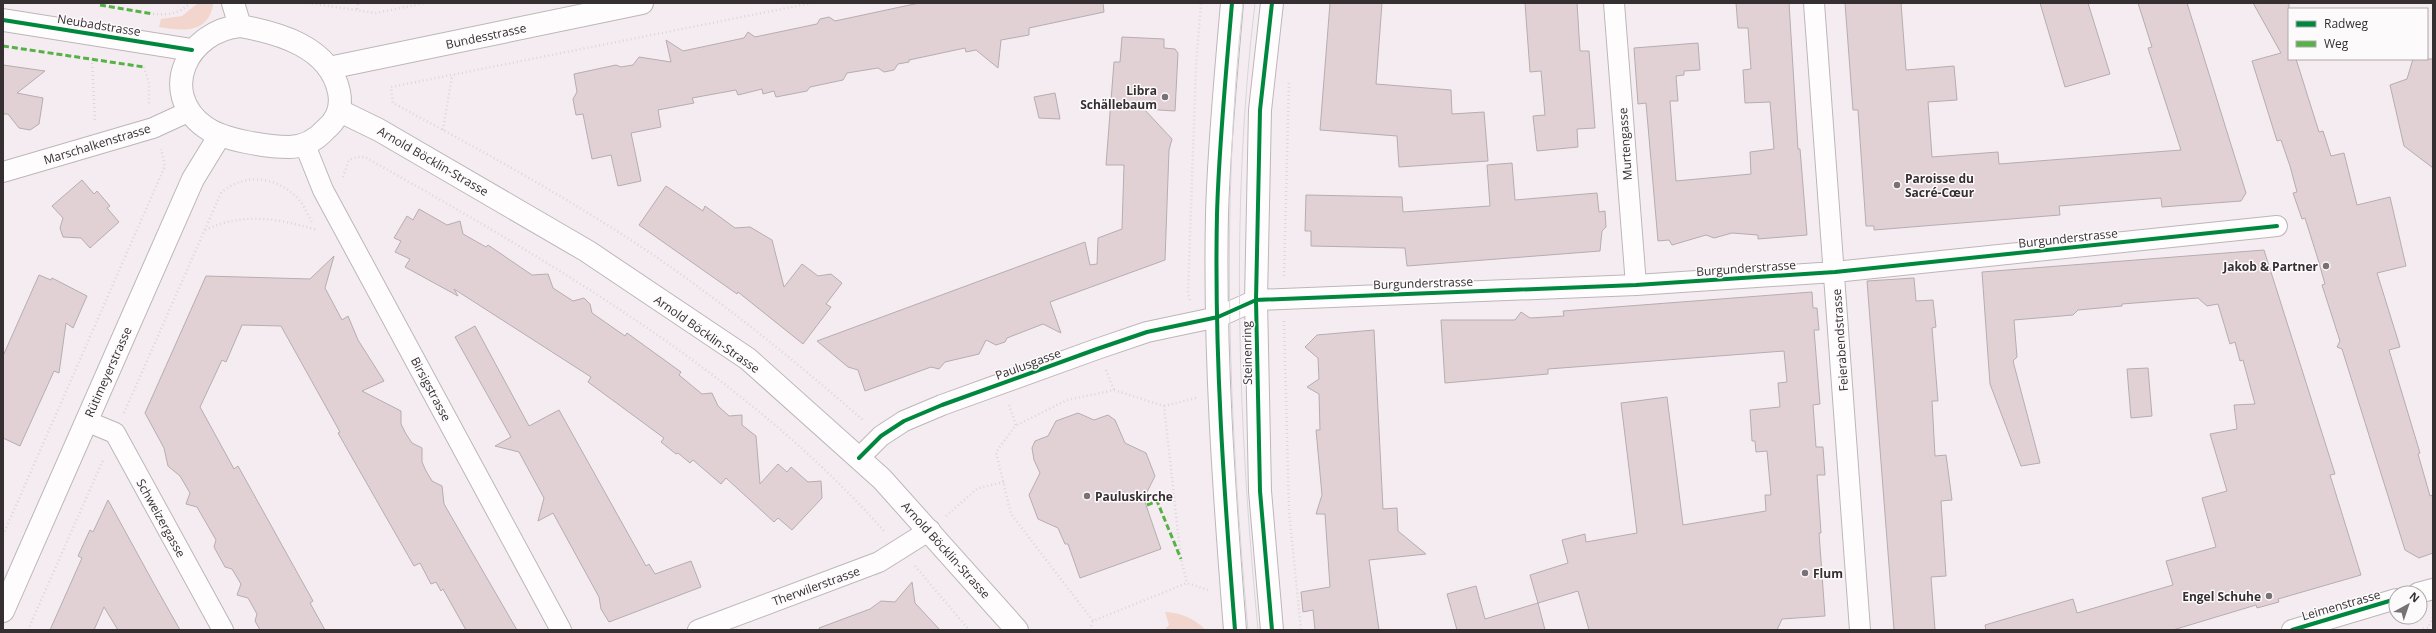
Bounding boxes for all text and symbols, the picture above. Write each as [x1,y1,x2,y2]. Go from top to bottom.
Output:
legend [2288,8,2428,60]
street label: Neubadstrasse [56,10,142,40]
text: Radweg [2324,15,2368,32]
street label: Bundesstrasse [444,19,528,53]
text: Weg [2324,35,2349,52]
place label: Libra Schällebaum [1080,82,1157,113]
marker: Libra Schällebaum [1160,92,1170,102]
street label: Murtengasse [1614,107,1636,181]
street label: Marschalkenstrasse [41,120,153,168]
street label: Arnold Böcklin-Strasse [374,122,492,200]
place label: Paroisse du Sacré-Cœur [1905,170,1975,201]
marker: Paroisse du Sacré-Cœur [1892,180,1902,190]
street label: Burgunderstrasse [2017,224,2119,252]
street label: Burgunderstrasse [1696,256,1797,280]
place label: Jakob & Partner [2222,258,2319,275]
marker: Jakob & Partner [2321,261,2331,271]
street label: Burgunderstrasse [1373,273,1474,293]
street label: Feierabendstrasse [1828,288,1852,392]
street label: Arnold Böcklin-Strasse [651,291,763,377]
street label: Steinenring [1238,320,1256,385]
street label: Rütimeyerstrasse [80,324,136,420]
street label: Paulusgasse [993,344,1063,384]
street label: Birsigstrasse [407,354,455,424]
street label: Schweizergasse [132,476,190,561]
place label: Pauluskirche [1095,488,1173,505]
marker: Pauluskirche [1082,491,1092,501]
street label: Arnold Böcklin-Strasse [898,498,994,603]
street label: Therwilerstrasse [770,562,863,610]
place label: Flum [1813,565,1843,582]
marker: Flum [1800,568,1810,578]
north arrow [2388,585,2428,625]
street label: Leimenstrasse [2300,586,2383,624]
place label: Engel Schuhe [2182,588,2261,605]
text: N [2406,588,2423,606]
marker: Engel Schuhe [2264,591,2274,601]

